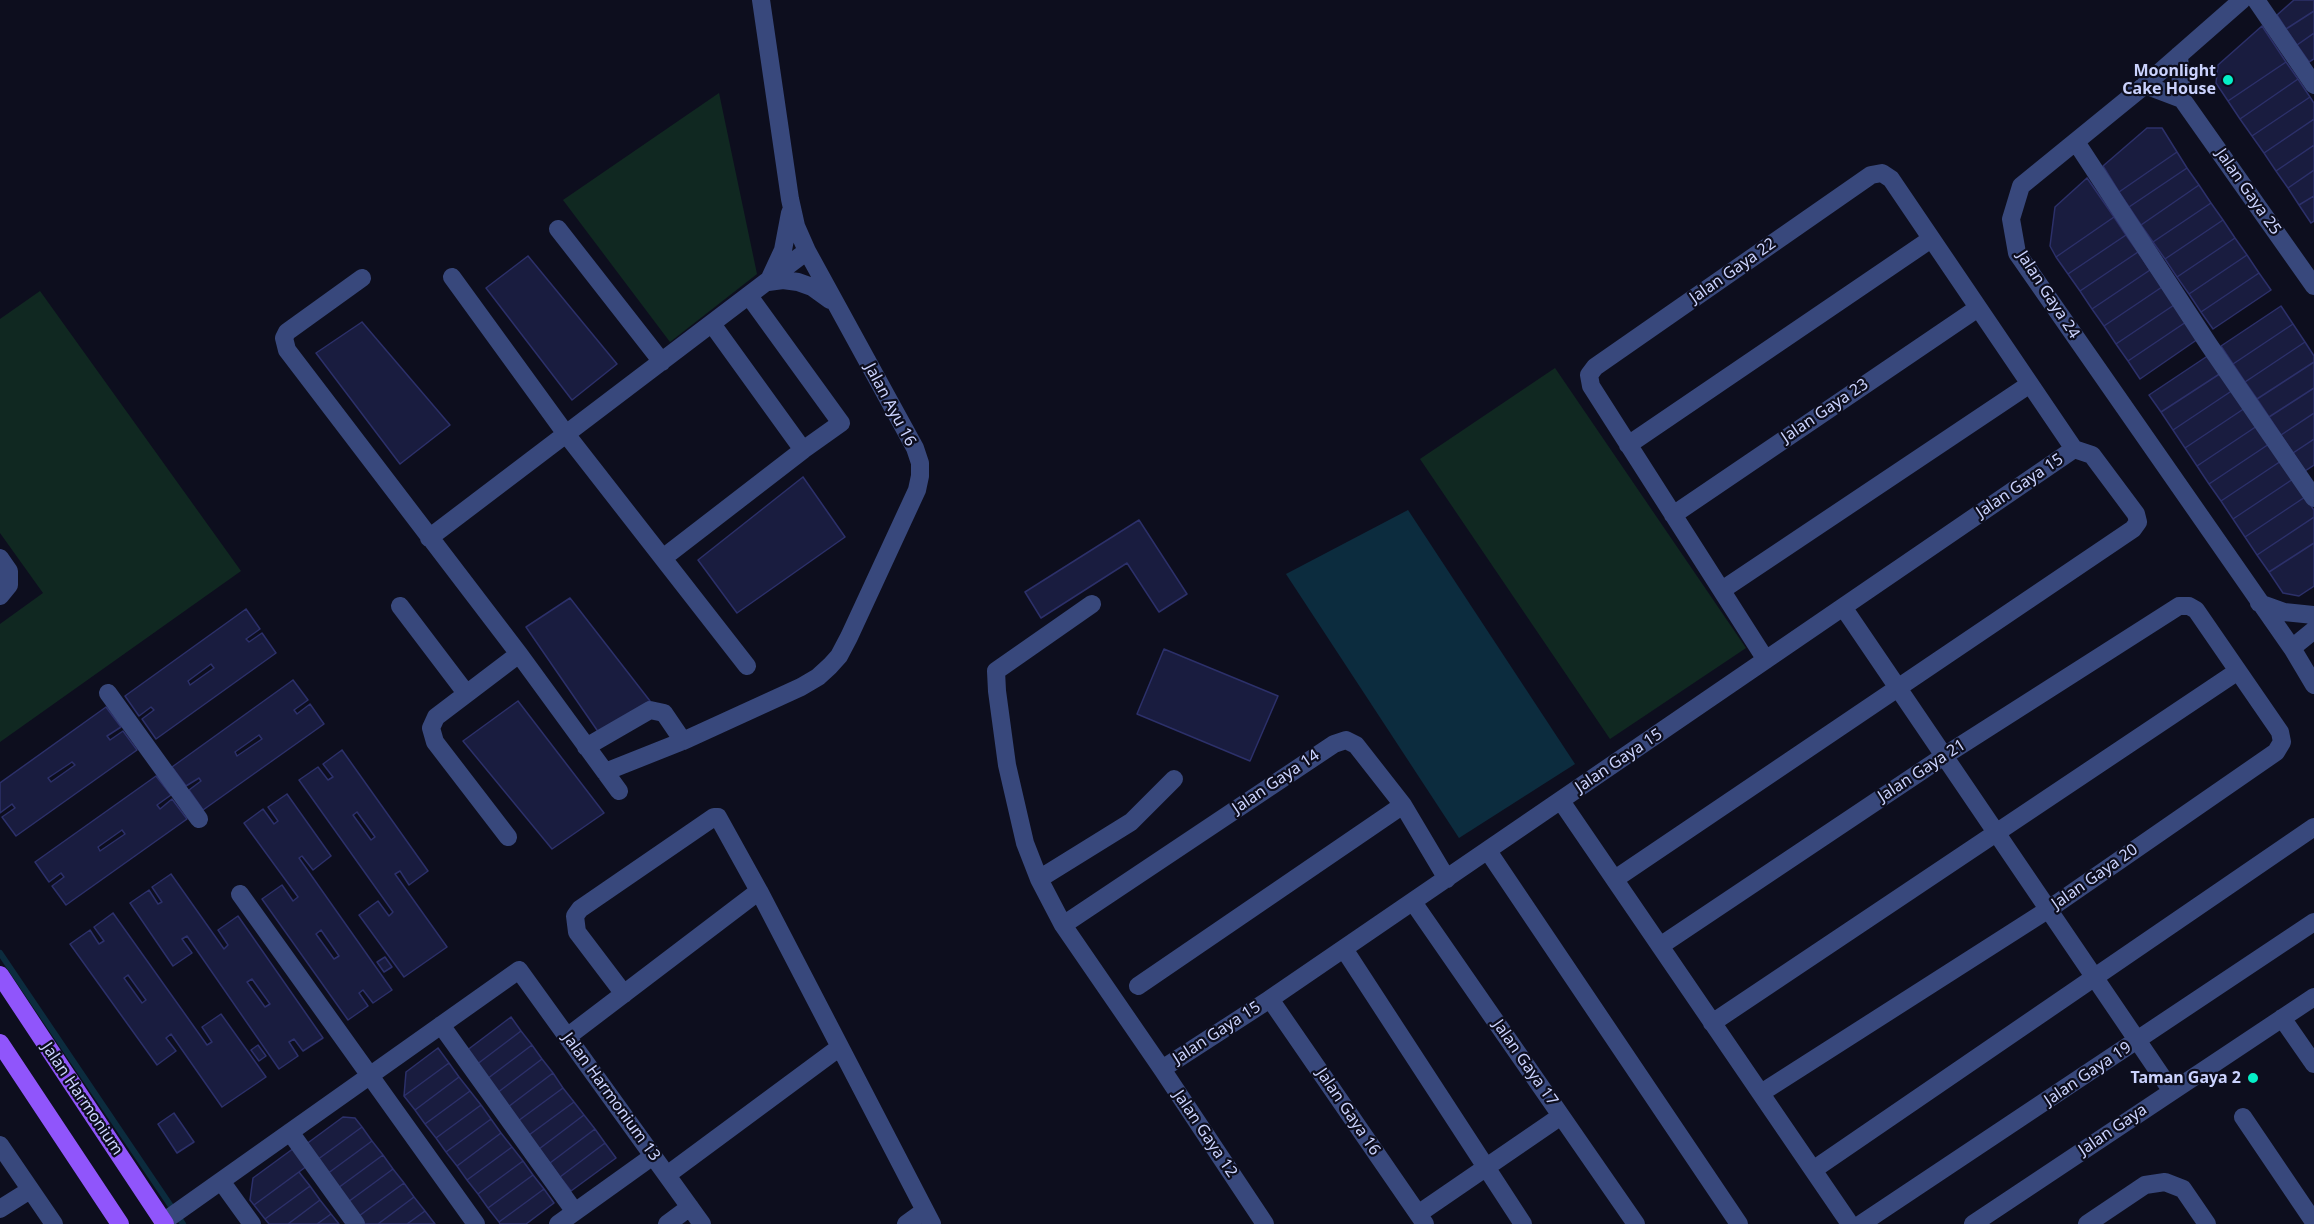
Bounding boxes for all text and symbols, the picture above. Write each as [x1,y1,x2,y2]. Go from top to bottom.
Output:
place label: Moonlight Cake House [2122,61,2216,99]
marker: Moonlight Cake House [2221,73,2235,87]
street label: Jalan Gaya 25 [2211,145,2285,239]
street label: Jalan Gaya 22 [1686,234,1780,308]
street label: Jalan Gaya 24 [2013,248,2083,342]
street label: Jalan Ayu 16 [860,360,920,450]
street label: Jalan Gaya 23 [1778,375,1872,447]
street label: Jalan Gaya 15 [1973,450,2067,522]
street label: Jalan Gaya 15 [1572,725,1666,797]
street label: Jalan Gaya 21 [1875,736,1969,806]
street label: Jalan Gaya 14 [1229,746,1323,818]
street label: Jalan Gaya 20 [2048,840,2142,914]
street label: Jalan Gaya 15 [1170,998,1264,1068]
street label: Jalan Gaya 17 [1488,1016,1562,1110]
street label: Jalan Harmonium 13 [558,1029,664,1165]
street label: Jalan Gaya 19 [2041,1038,2135,1110]
street label: Jalan Harmonium [37,1039,127,1159]
street label: Jalan Gaya 16 [1312,1065,1384,1159]
place label: Taman Gaya 2 [2131,1068,2241,1088]
marker: Taman Gaya 2 [2246,1071,2260,1085]
street label: Jalan Gaya 12 [1169,1087,1241,1181]
street label: Jalan Gaya [2075,1100,2151,1160]

